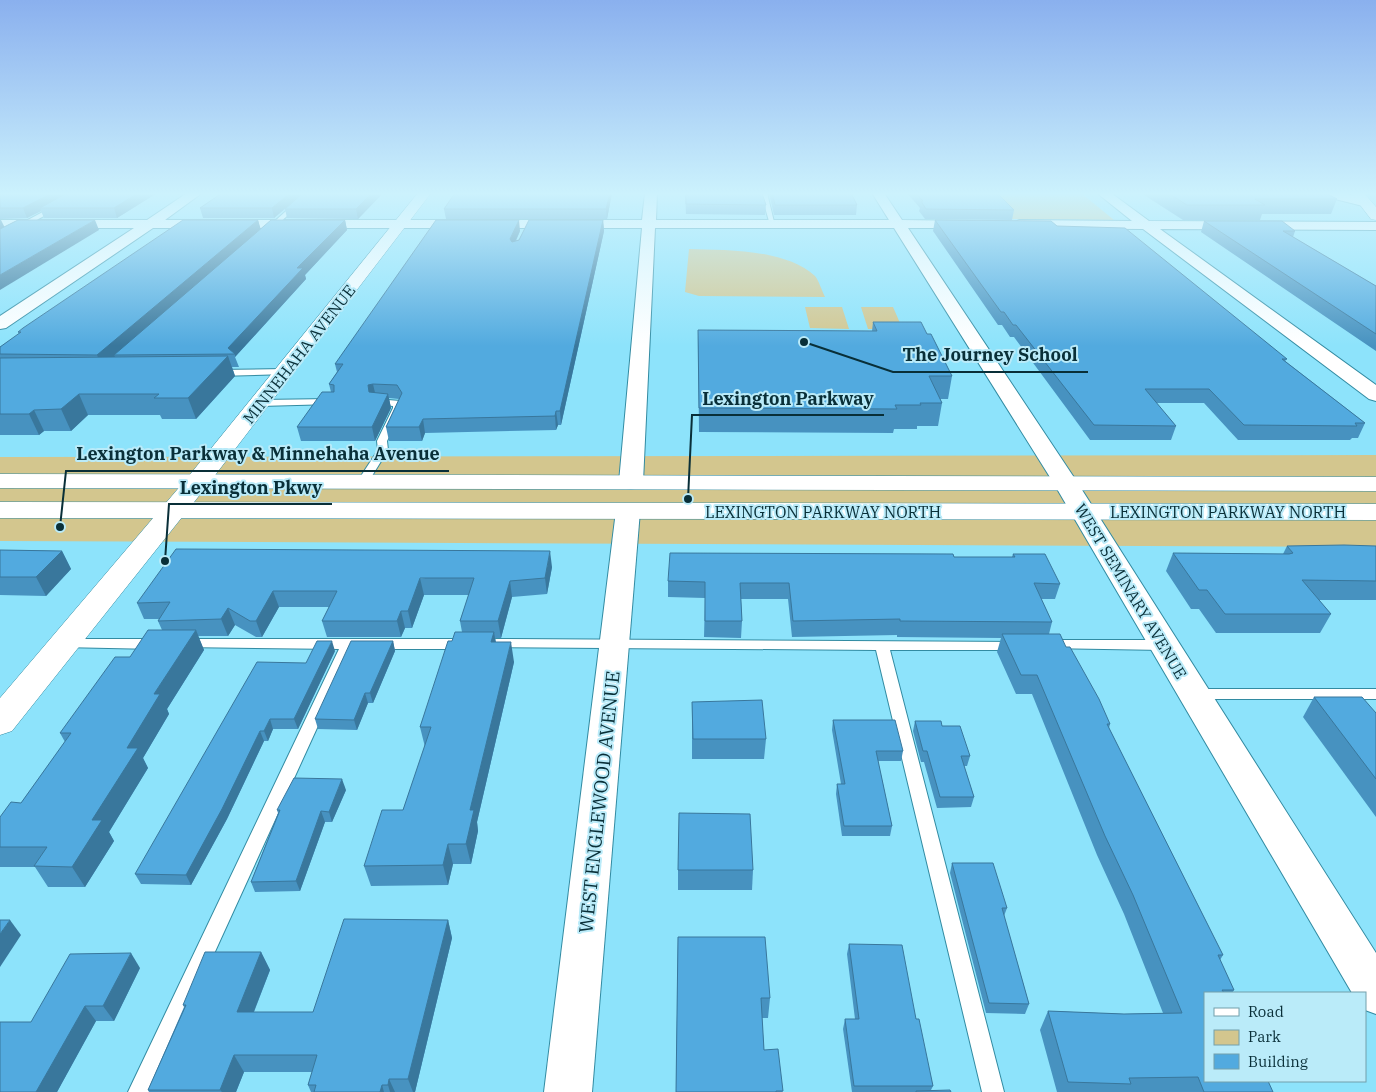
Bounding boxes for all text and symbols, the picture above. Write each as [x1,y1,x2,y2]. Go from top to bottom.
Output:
street label: MINNEHAHA AVENUE [238,280,360,428]
callout: The Journey School [893,339,1088,372]
text: The Journey School [902,343,1078,366]
callout: Lexington Parkway [692,382,884,415]
text: Lexington Parkway [702,387,874,410]
callout: Lexington Parkway & Minnehaha Avenue [66,438,449,471]
text: Lexington Parkway & Minnehaha Avenue [76,442,440,465]
callout: Lexington Pkwy [169,471,332,504]
text: Lexington Pkwy [180,476,323,499]
street label: WEST SEMINARY AVENUE [1071,500,1191,682]
street label: LEXINGTON PARKWAY NORTH [705,502,941,522]
street label: LEXINGTON PARKWAY NORTH [1110,502,1346,522]
street label: WEST ENGLEWOOD AVENUE [573,670,625,934]
legend [1204,992,1366,1082]
text: Road [1248,1002,1284,1021]
text: Park [1248,1027,1281,1046]
text: Building [1248,1052,1308,1071]

